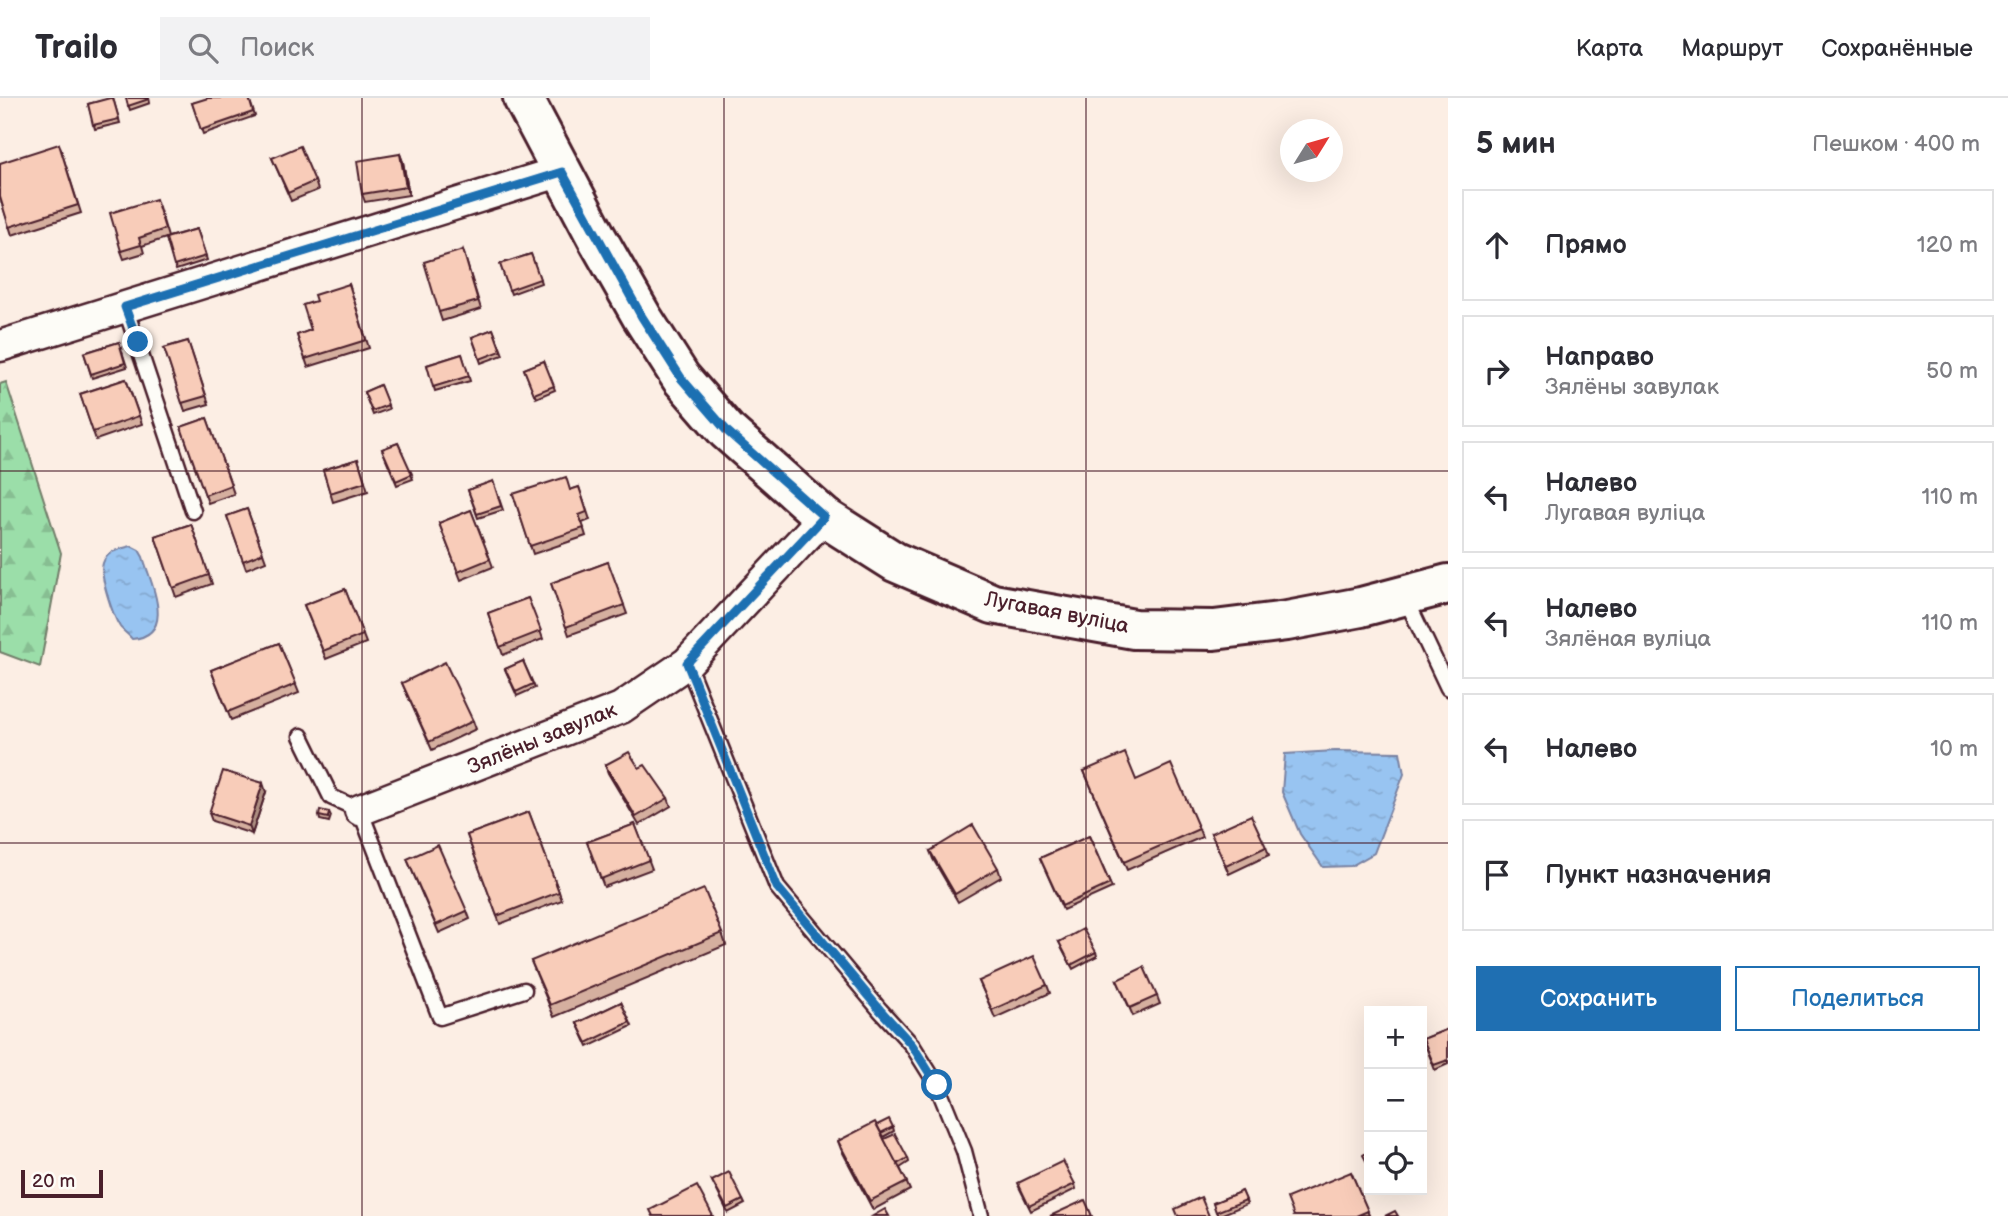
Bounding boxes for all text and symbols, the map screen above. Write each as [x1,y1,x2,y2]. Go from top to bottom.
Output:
search box [160,17,650,80]
text: Trailo [35,28,118,68]
icon: search [184,29,222,67]
text: Поиск [240,33,314,64]
text: Карта [1576,34,1643,63]
text: Маршрут [1681,34,1783,63]
text: Сохранённые [1821,34,1973,63]
north arrow [1280,119,1343,182]
text: 5 мин [1476,126,1556,162]
text: Пешком · 400 m [1812,130,1980,158]
icon: ahead [1478,226,1516,264]
text: Прямо [1545,230,1627,261]
text: 120 m [1917,231,1978,259]
route end [122,326,153,357]
text: Направо [1545,342,1654,373]
icon: right [1478,352,1516,390]
text: 50 m [1926,357,1978,385]
text: Зялёны завулак [1545,373,1719,401]
text: Налево [1545,468,1637,499]
icon: left [1478,478,1516,516]
text: 110 m [1921,483,1978,511]
text: Лугавая вуліца [1545,499,1705,527]
street label: Лугавая вуліца [982,586,1132,639]
text: Налево [1545,594,1637,625]
icon: left [1478,604,1516,642]
text: 110 m [1921,609,1978,637]
text: Зялёная вуліца [1545,625,1711,653]
street label: Зялёны завулак [464,697,620,780]
icon: left [1478,730,1516,768]
text: Налево [1545,734,1637,765]
text: 10 m [1930,735,1978,763]
icon: arrive [1478,856,1516,894]
text: Пункт назначения [1545,860,1771,891]
button: Сохранить [1476,966,1721,1031]
button: Поделиться [1735,966,1980,1031]
map controls [1364,1006,1427,1195]
button: + [1364,1006,1427,1069]
route start [921,1069,952,1100]
button: − [1364,1069,1427,1132]
button: locate [1364,1132,1427,1195]
scale bar [21,1167,103,1199]
text: 20 m [32,1170,75,1193]

